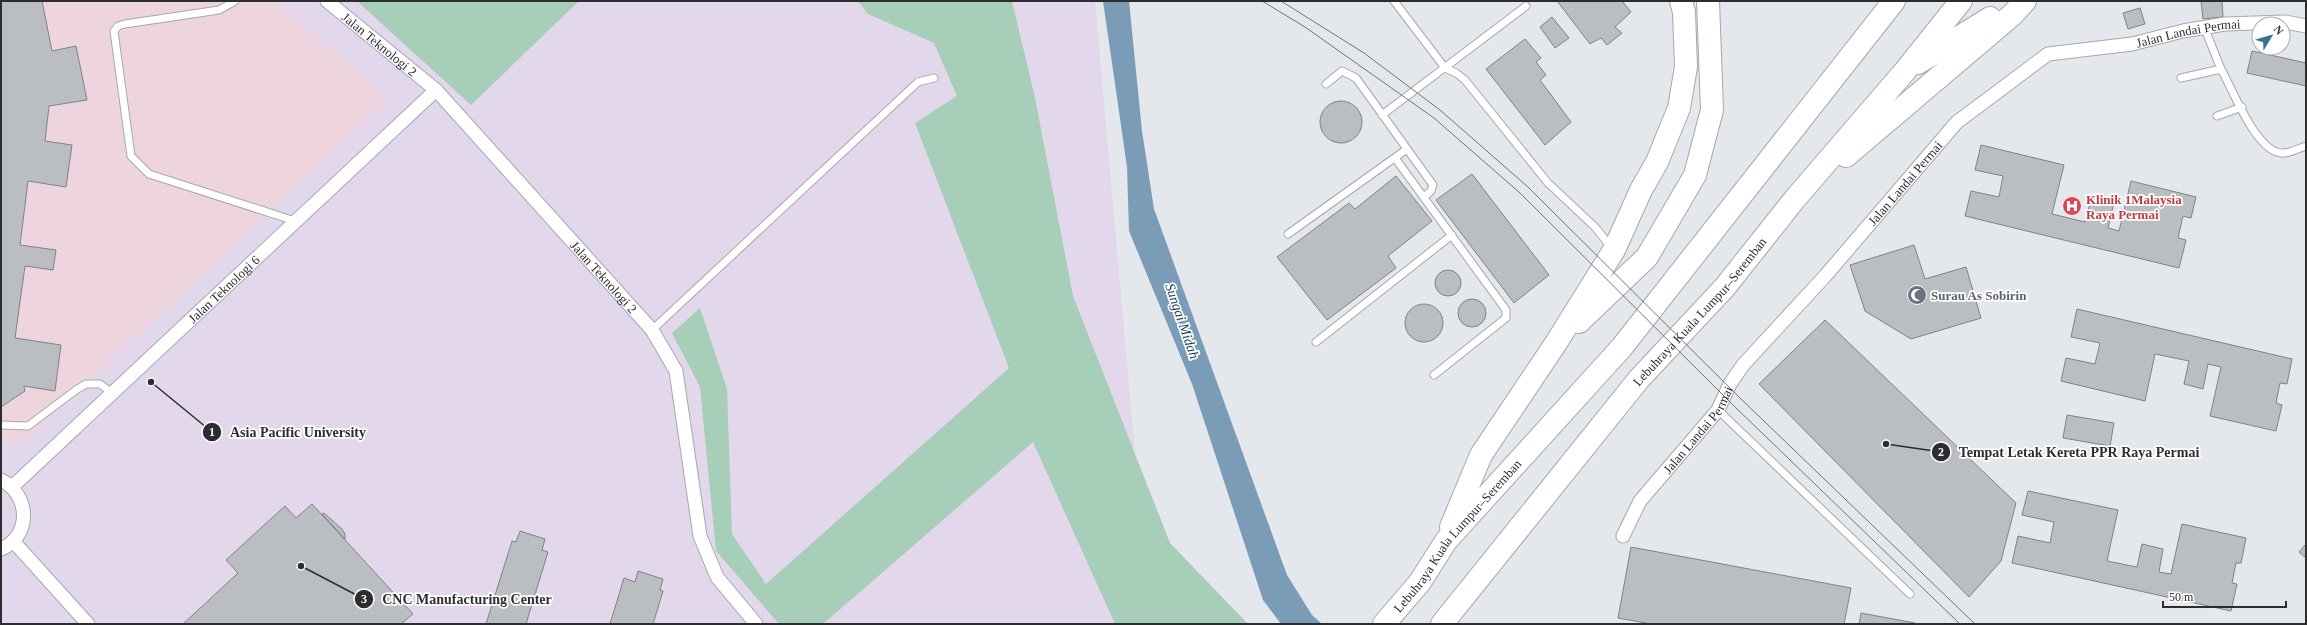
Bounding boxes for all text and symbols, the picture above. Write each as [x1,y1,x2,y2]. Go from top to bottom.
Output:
street label: Jalan Teknologi 2 [339,9,420,79]
street label: Jalan Landai Permai [2134,16,2241,50]
north arrow [2251,16,2291,56]
text: N [2272,23,2286,37]
street label: Jalan Landai Permai [1865,137,1945,228]
place label: Klinik 1Malaysia Raya Permai [2086,192,2182,222]
hospital icon: Klinik 1Malaysia Raya Permai [2061,195,2083,217]
street label: Lebuhraya Kuala Lumpur–Seremban [1629,234,1769,389]
street label: Jalan Teknologi 2 [568,238,640,316]
street label: Jalan Teknologi 6 [185,252,263,326]
water label: Sungai Midah [1162,281,1202,361]
mosque icon: Surau As Sobirin [1906,284,1928,306]
place label: Surau As Sobirin [1931,288,2027,303]
street label: Jalan Landai Permai [1660,383,1736,476]
callout: Asia Pacific University [202,419,374,445]
text: 1 [209,425,215,439]
text: Asia Pacific University [230,425,366,440]
callout: Tempat Letak Kereta PPR Raya Permai [1931,439,2208,465]
text: 2 [1938,445,1944,459]
text: Tempat Letak Kereta PPR Raya Permai [1959,445,2199,460]
street label: Lebuhraya Kuala Lumpur–Seremban [1390,456,1524,615]
scale bar [2163,583,2286,609]
callout: CNC Manufacturing Center [354,586,560,612]
text: 50 m [2169,590,2194,604]
text: 3 [361,592,367,606]
text: CNC Manufacturing Center [382,592,552,607]

